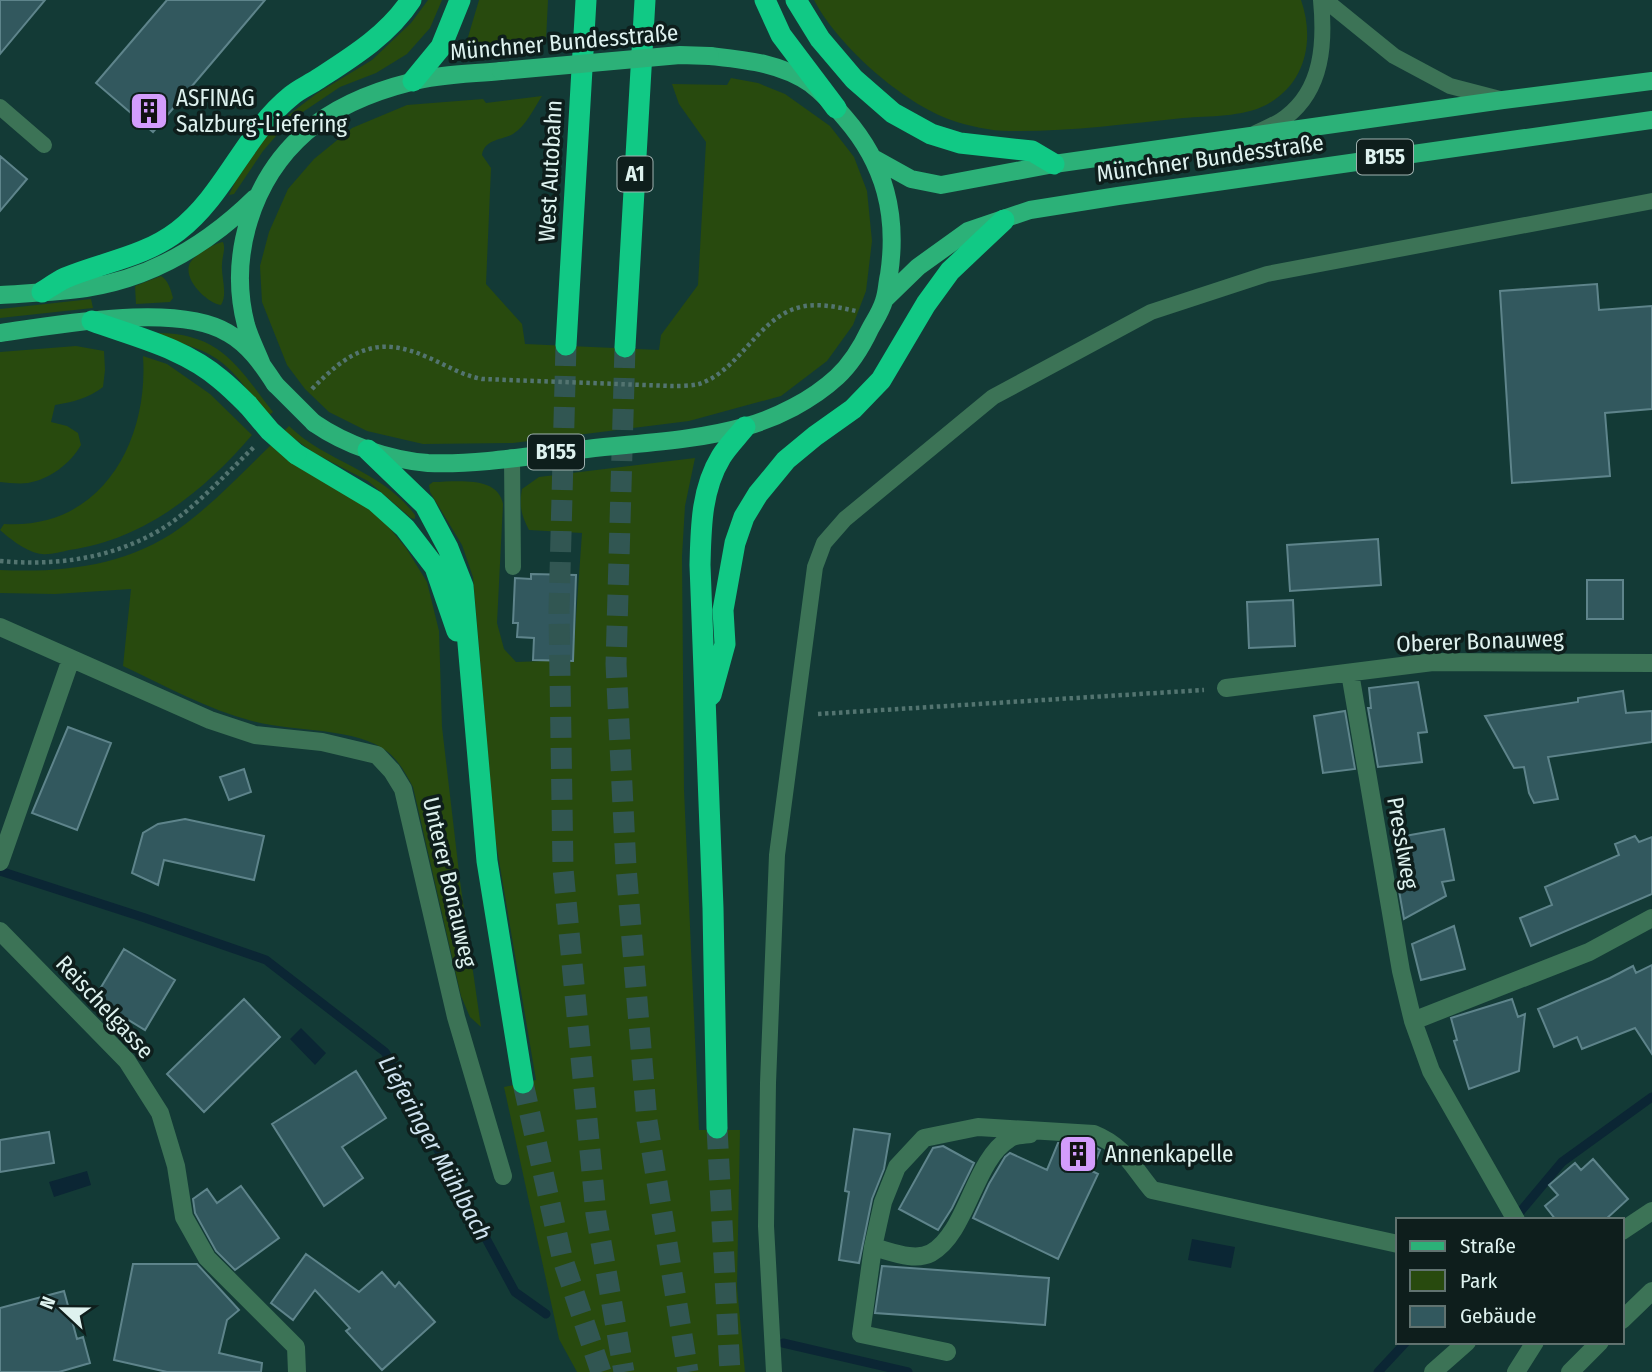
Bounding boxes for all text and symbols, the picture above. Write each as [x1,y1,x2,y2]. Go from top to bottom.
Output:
street label: Münchner Bundesstraße [449,18,679,66]
place label: ASFINAG Salzburg-Liefering [176,84,347,138]
building icon: ASFINAG Salzburg-Liefering [128,90,170,132]
street label: West Autobahn [532,99,568,243]
street label: Münchner Bundesstraße [1095,128,1325,188]
road number: B155 [1357,140,1413,174]
road number: A1 [618,156,652,192]
road number: B155 [528,434,584,470]
street label: Oberer Bonauweg [1396,624,1564,658]
street label: Unterer Bonauweg [417,794,483,970]
street label: Presslweg [1381,795,1425,891]
street label: Reischelgasse [50,950,160,1064]
water label: Lieferinger Mühlbach [373,1051,497,1245]
building icon: Annenkapelle [1057,1133,1099,1175]
place label: Annenkapelle [1105,1140,1233,1168]
legend [1396,1218,1624,1344]
text: Straße [1460,1233,1516,1259]
text: Park [1460,1268,1498,1294]
north arrow [28,1274,98,1344]
text: N [35,1293,60,1312]
text: Gebäude [1460,1303,1536,1329]

